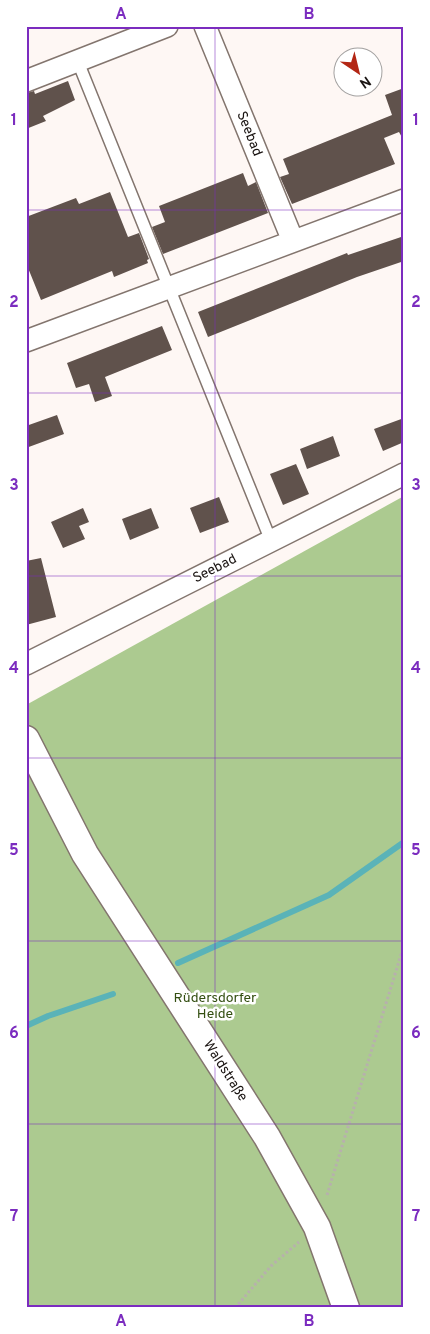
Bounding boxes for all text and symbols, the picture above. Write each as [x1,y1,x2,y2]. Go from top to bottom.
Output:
text: A [115,5,127,25]
text: B [303,5,315,25]
north arrow [332,48,382,98]
text: N [356,72,374,91]
street label: Seebad [232,109,266,159]
text: 1 [11,111,17,131]
text: 1 [413,111,419,131]
text: 2 [9,293,19,313]
text: 2 [411,293,421,313]
text: 3 [9,476,19,496]
text: 3 [411,476,421,496]
street label: Seebad [190,551,240,587]
text: 4 [9,659,19,679]
text: 4 [411,659,421,679]
text: 5 [9,841,19,861]
text: 5 [411,841,421,861]
park label: Rüdersdorfer Heide [173,990,257,1023]
text: 6 [9,1024,19,1044]
text: 6 [411,1024,421,1044]
street label: Waldstraße [199,1037,251,1105]
text: 7 [10,1207,18,1227]
text: 7 [412,1207,420,1227]
text: A [115,1312,127,1332]
text: B [303,1312,315,1332]

